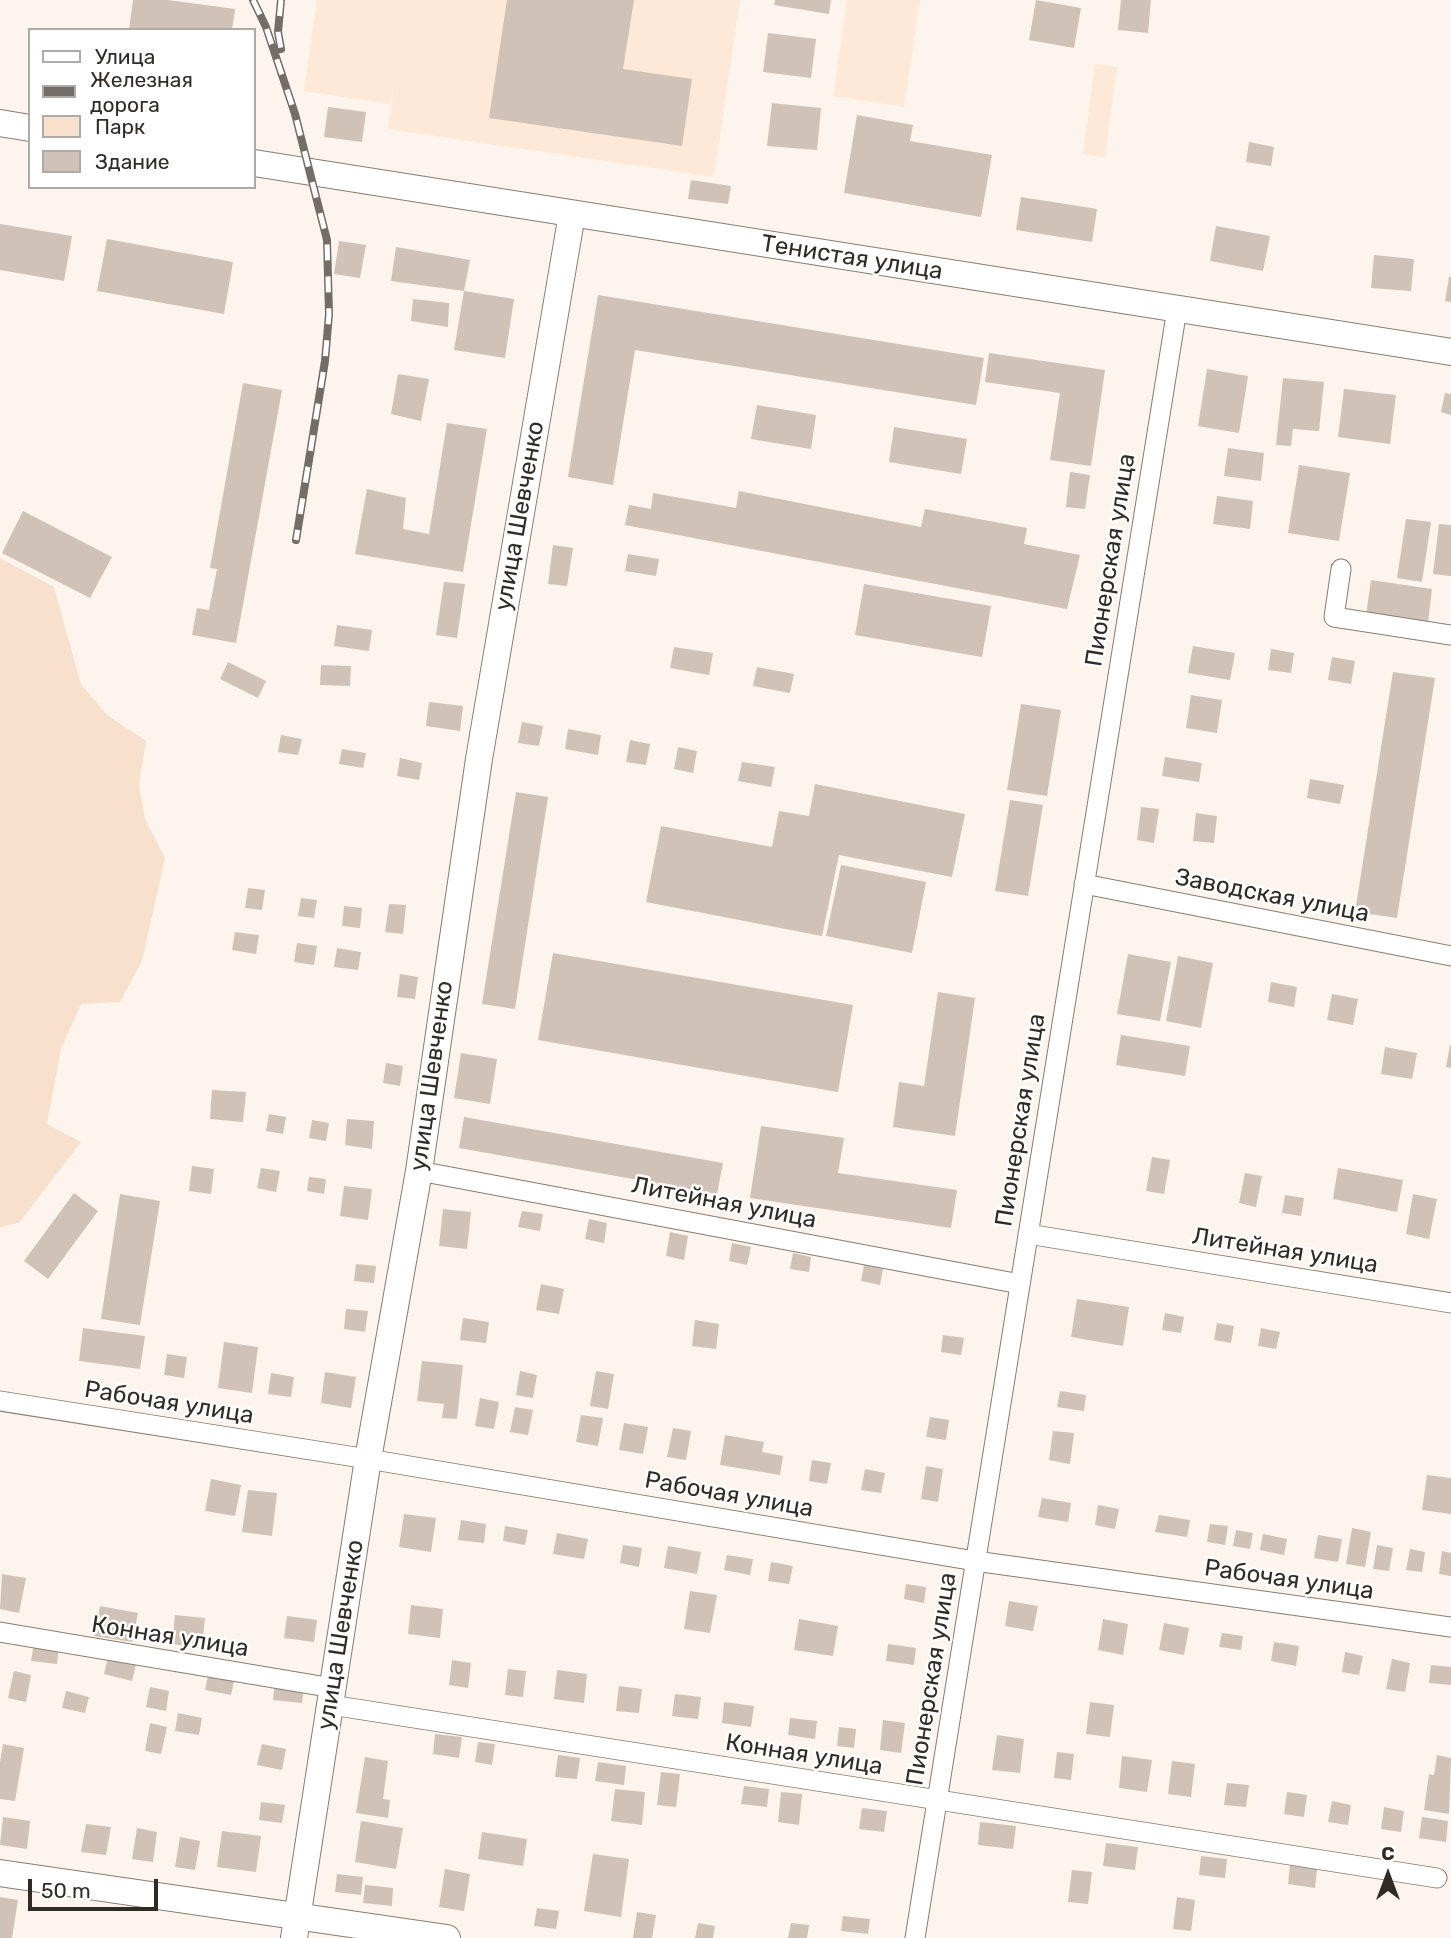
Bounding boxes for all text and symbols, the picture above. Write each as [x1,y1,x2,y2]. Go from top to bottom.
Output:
legend [28,28,256,189]
text: Улица [95,44,155,69]
text: Железная дорога [90,67,193,117]
text: Парк [95,114,145,139]
text: Здание [95,149,170,174]
street label: Тенистая улица [759,229,945,287]
street label: улица Шевченко [489,419,551,613]
street label: Пионерская улица [1080,451,1142,669]
street label: Заводская улица [1172,863,1372,929]
street label: улица Шевченко [404,979,460,1173]
street label: Пионерская улица [990,1011,1052,1229]
street label: Литейная улица [629,1171,819,1235]
street label: Литейная улица [1190,1222,1380,1280]
street label: Рабочая улица [82,1375,256,1431]
street label: Рабочая улица [642,1466,816,1524]
street label: улица Шевченко [312,1538,370,1732]
street label: Рабочая улица [1202,1554,1376,1606]
street label: Пионерская улица [901,1570,963,1788]
street label: Конная улица [89,1610,251,1664]
street label: Конная улица [723,1728,885,1782]
north arrow [1353,1840,1423,1910]
text: С [1381,1842,1395,1865]
scale bar [32,1864,161,1908]
text: 50 m [41,1878,91,1903]

